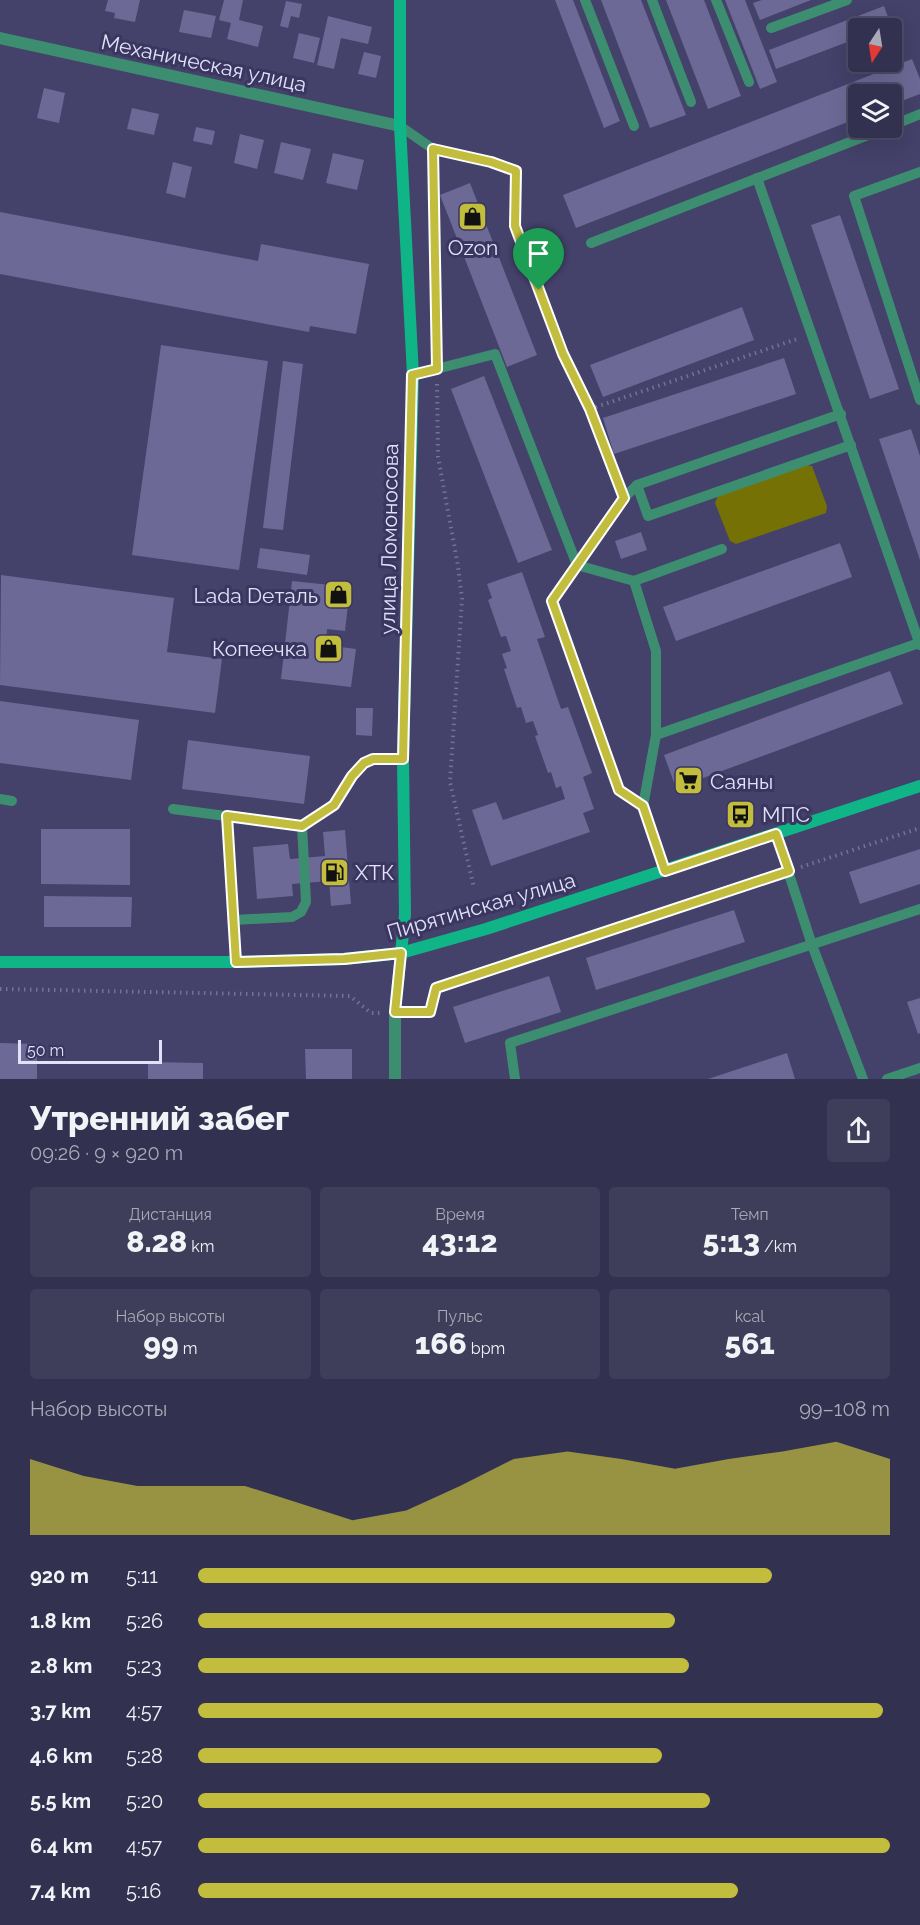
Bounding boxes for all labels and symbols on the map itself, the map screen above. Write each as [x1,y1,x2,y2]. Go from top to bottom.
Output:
north arrow [848,18,902,72]
street label: Механическая улица [99,29,309,97]
shop icon: Ozon [457,200,489,232]
pin [513,228,564,290]
place label: Ozon [448,235,498,260]
street label: улица Ломоносова [375,443,403,635]
shop icon: Lada Dеталь [323,579,355,611]
place label: Lada Dеталь [194,583,318,608]
shop icon: Копеечка [312,632,344,664]
place label: Копеечка [212,636,307,661]
supermarket icon: Саяны [673,765,705,797]
place label: Саяны [710,769,773,794]
bus stop icon: МПС [725,798,757,830]
place label: МПС [762,802,810,827]
fuel station icon: ХТК [318,856,350,888]
place label: ХТК [355,860,394,885]
street label: Пирятинская улица [384,867,578,945]
scale bar [18,1037,162,1064]

